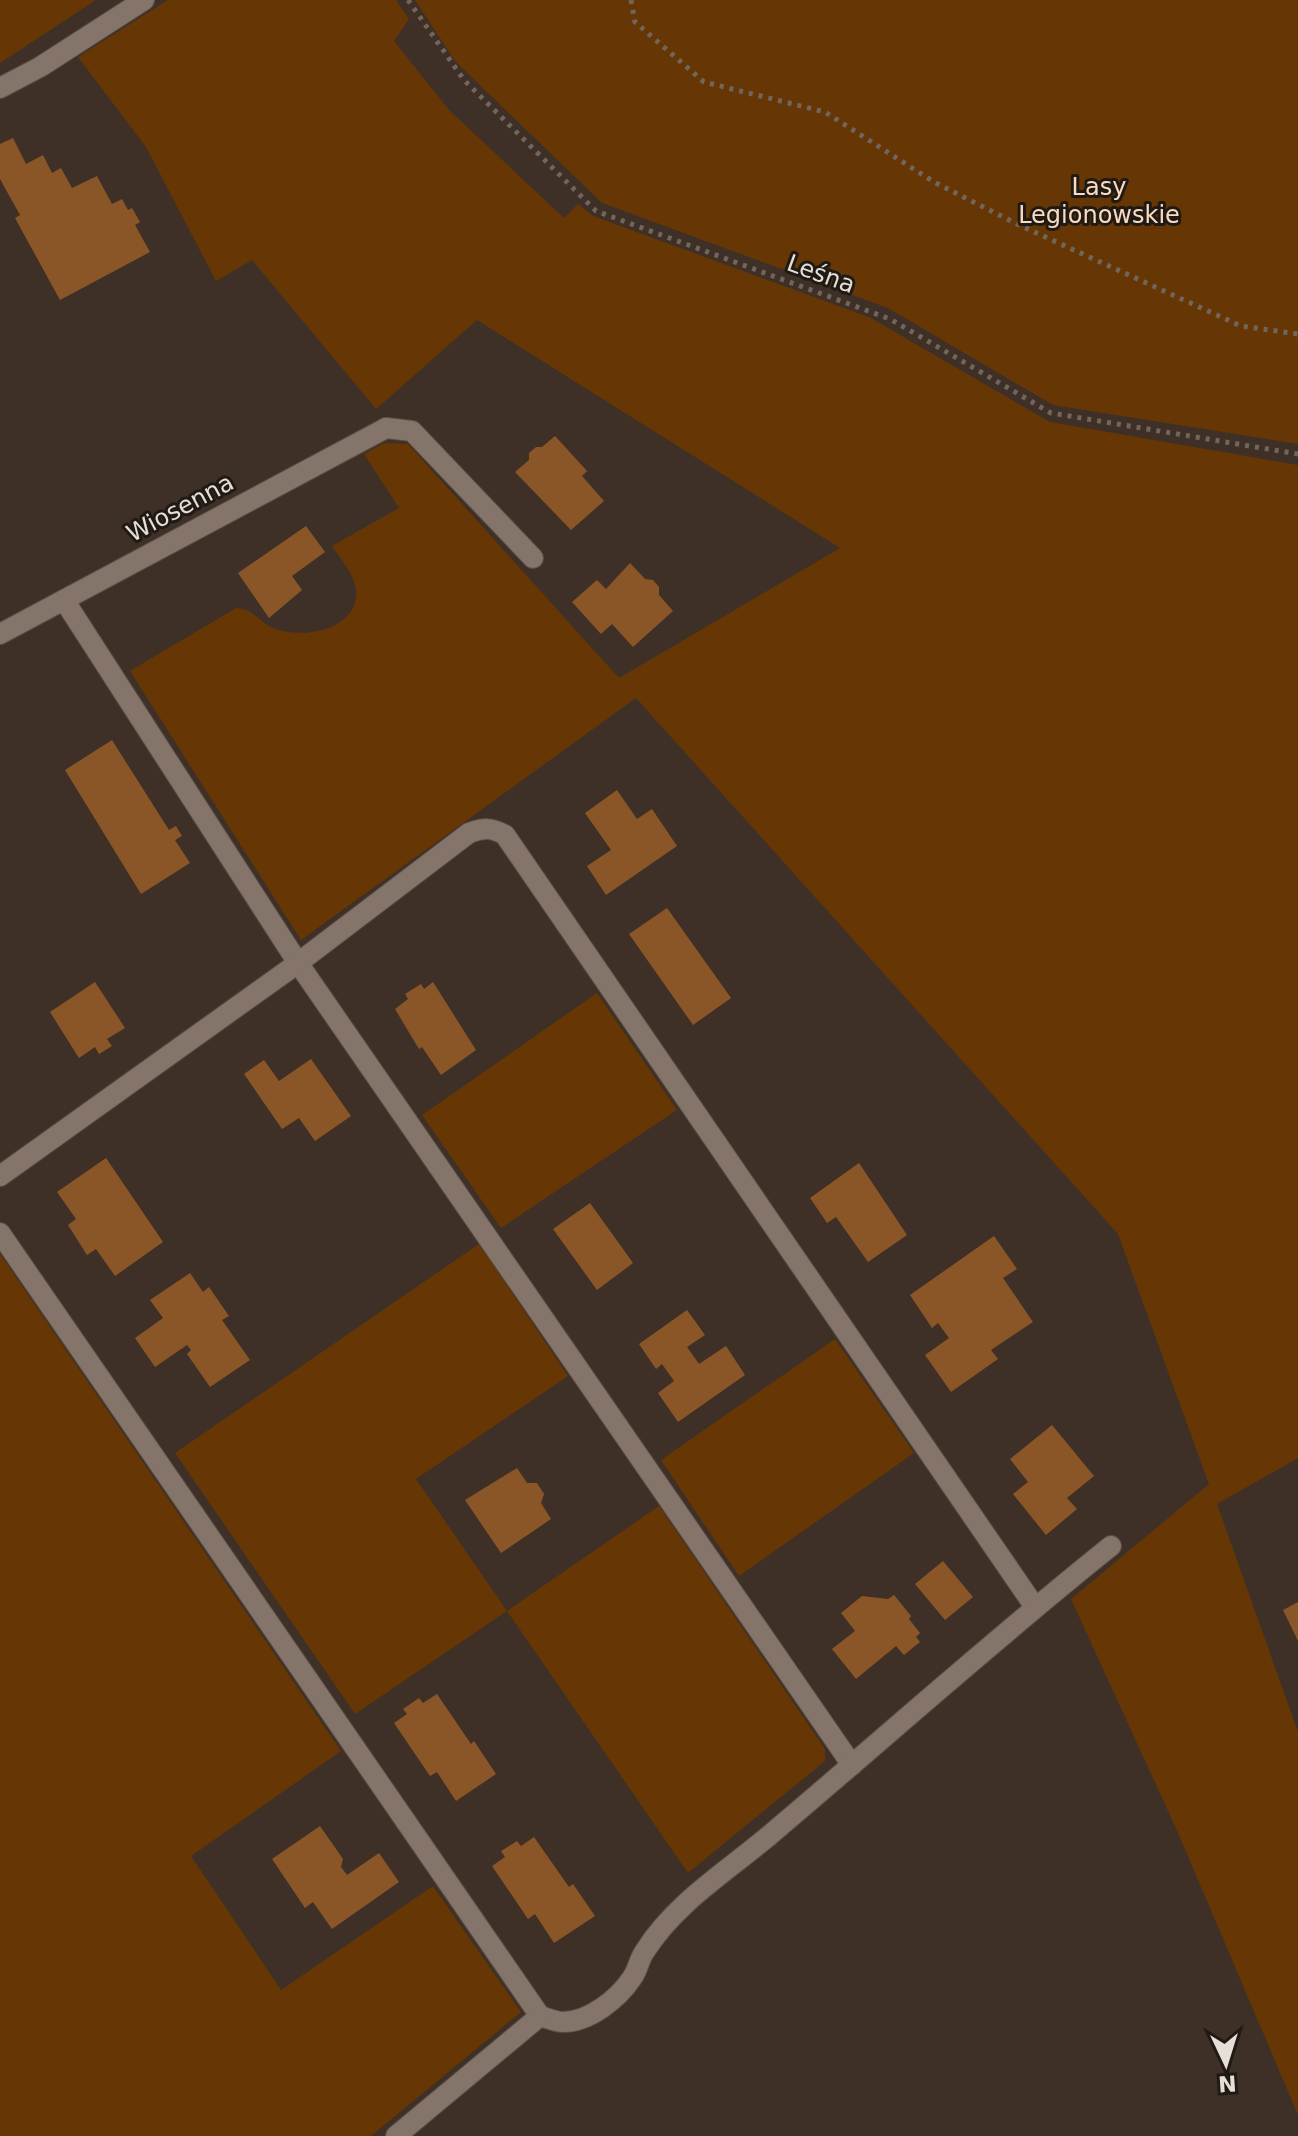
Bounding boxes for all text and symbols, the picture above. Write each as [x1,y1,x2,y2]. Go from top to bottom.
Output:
park label: Lasy Legionowskie [1018,173,1180,229]
street label: Leśna [783,249,859,299]
street label: Wiosenna [122,468,238,548]
north arrow [1186,2024,1266,2104]
text: N [1217,2070,1237,2097]

